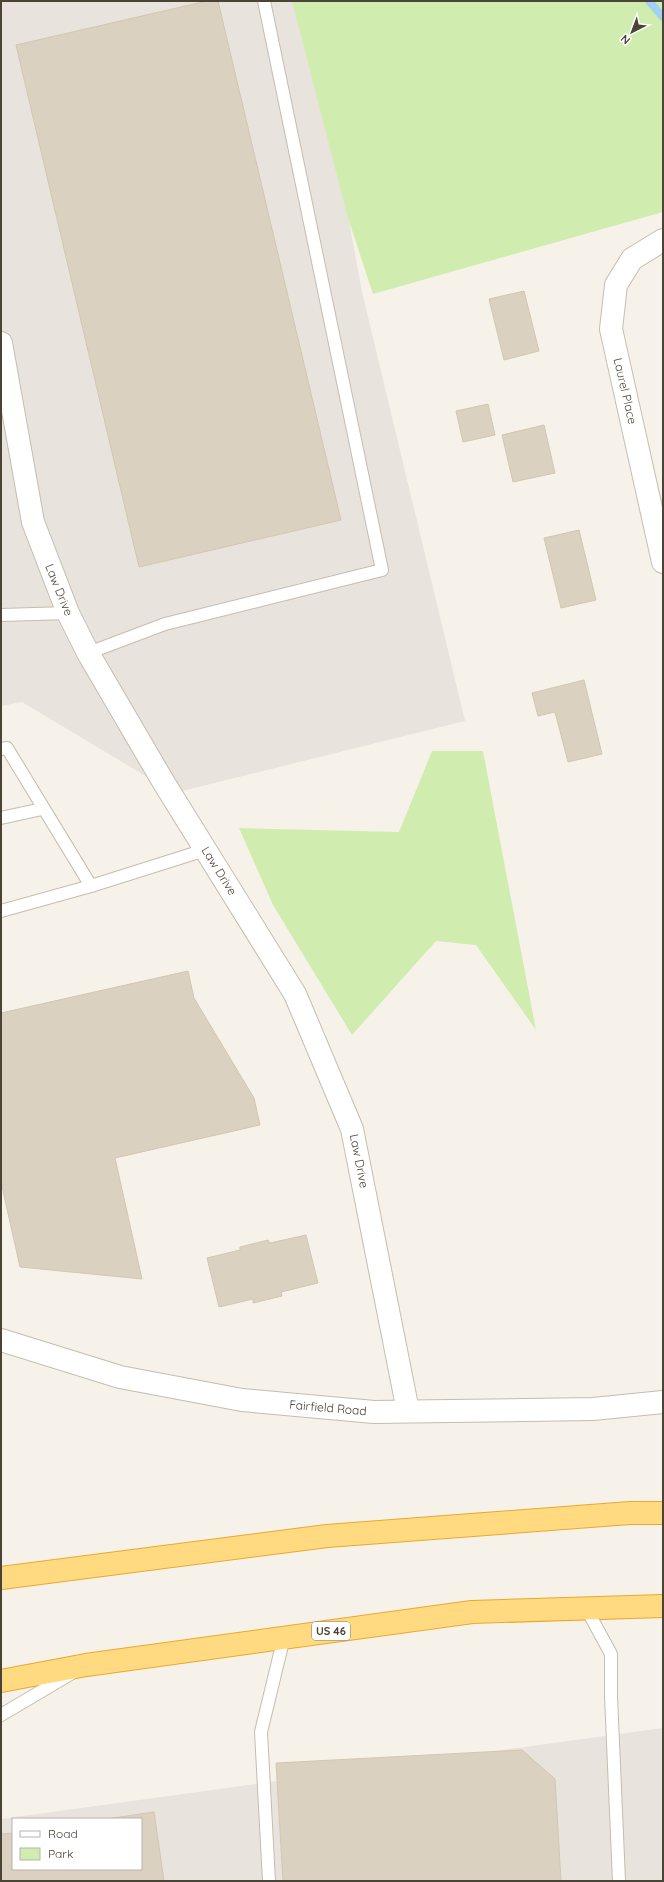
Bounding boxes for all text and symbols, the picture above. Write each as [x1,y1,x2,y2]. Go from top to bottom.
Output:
north arrow [612,12,652,52]
text: N [618,32,633,47]
street label: Laurel Place [611,356,640,426]
street label: Law Drive [42,562,77,618]
street label: Law Drive [199,844,240,898]
street label: Law Drive [347,1133,372,1189]
street label: Fairfield Road [289,1397,367,1418]
road number: US 46 [312,1622,350,1640]
legend [12,1818,142,1870]
text: Road [48,1826,78,1841]
text: Park [48,1846,73,1861]

